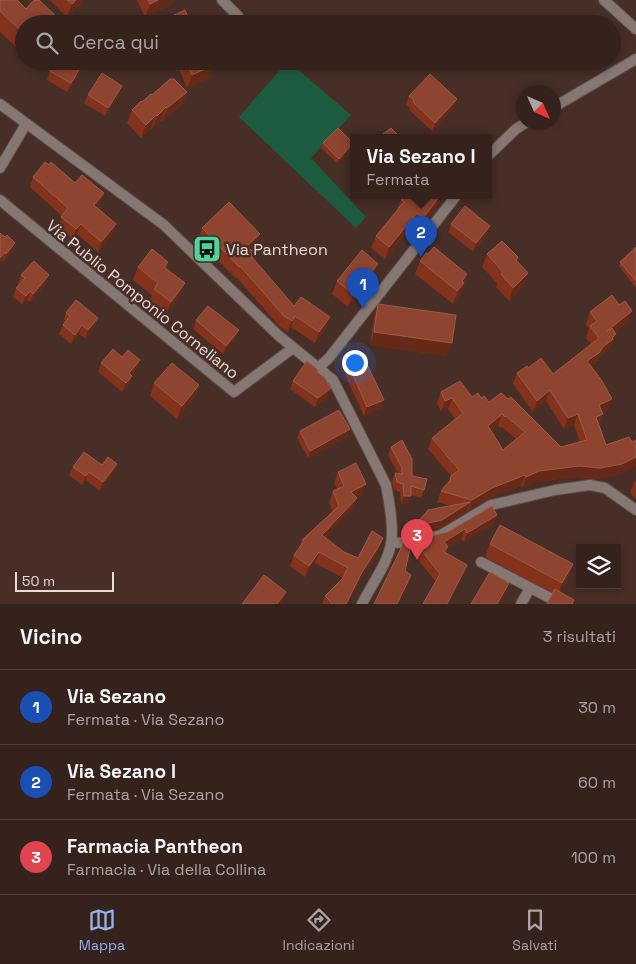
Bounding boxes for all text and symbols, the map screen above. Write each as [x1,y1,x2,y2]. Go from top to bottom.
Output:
search box [15,15,621,70]
icon: search [33,29,61,57]
text: Cerca qui [73,30,159,55]
north arrow [516,85,561,130]
popup [350,134,492,199]
text: Via Sezano I [367,144,475,169]
text: Fermata [367,169,430,190]
street label: Via Publio Pomponio Corneliano [42,215,243,384]
pin: 2 [405,216,437,257]
bus stop icon: Via Pantheon [192,234,222,264]
place label: Via Pantheon [226,239,328,260]
pin: 1 [347,268,379,309]
your location [342,350,368,376]
pin: 3 [401,519,433,560]
map controls [576,544,621,589]
button: layers [576,544,621,589]
scale bar [15,569,114,592]
text: 50 m [22,572,55,590]
text: Vicino [20,623,82,650]
text: 3 risultati [543,626,616,647]
text: Via Sezano [67,684,166,709]
text: 1 [32,697,40,718]
text: 30 m [578,697,616,718]
text: Fermata · Via Sezano [67,709,224,730]
text: Via Sezano I [67,759,176,784]
text: 2 [31,772,41,793]
text: 60 m [578,772,616,793]
text: Fermata · Via Sezano [67,784,224,805]
text: Farmacia Pantheon [67,834,243,859]
text: 3 [31,847,41,868]
text: 100 m [571,847,616,868]
text: Farmacia · Via della Collina [67,859,266,880]
tab: Mappa [79,906,125,954]
tab: Indicazioni [283,906,355,954]
tab: Salvati [512,906,557,954]

